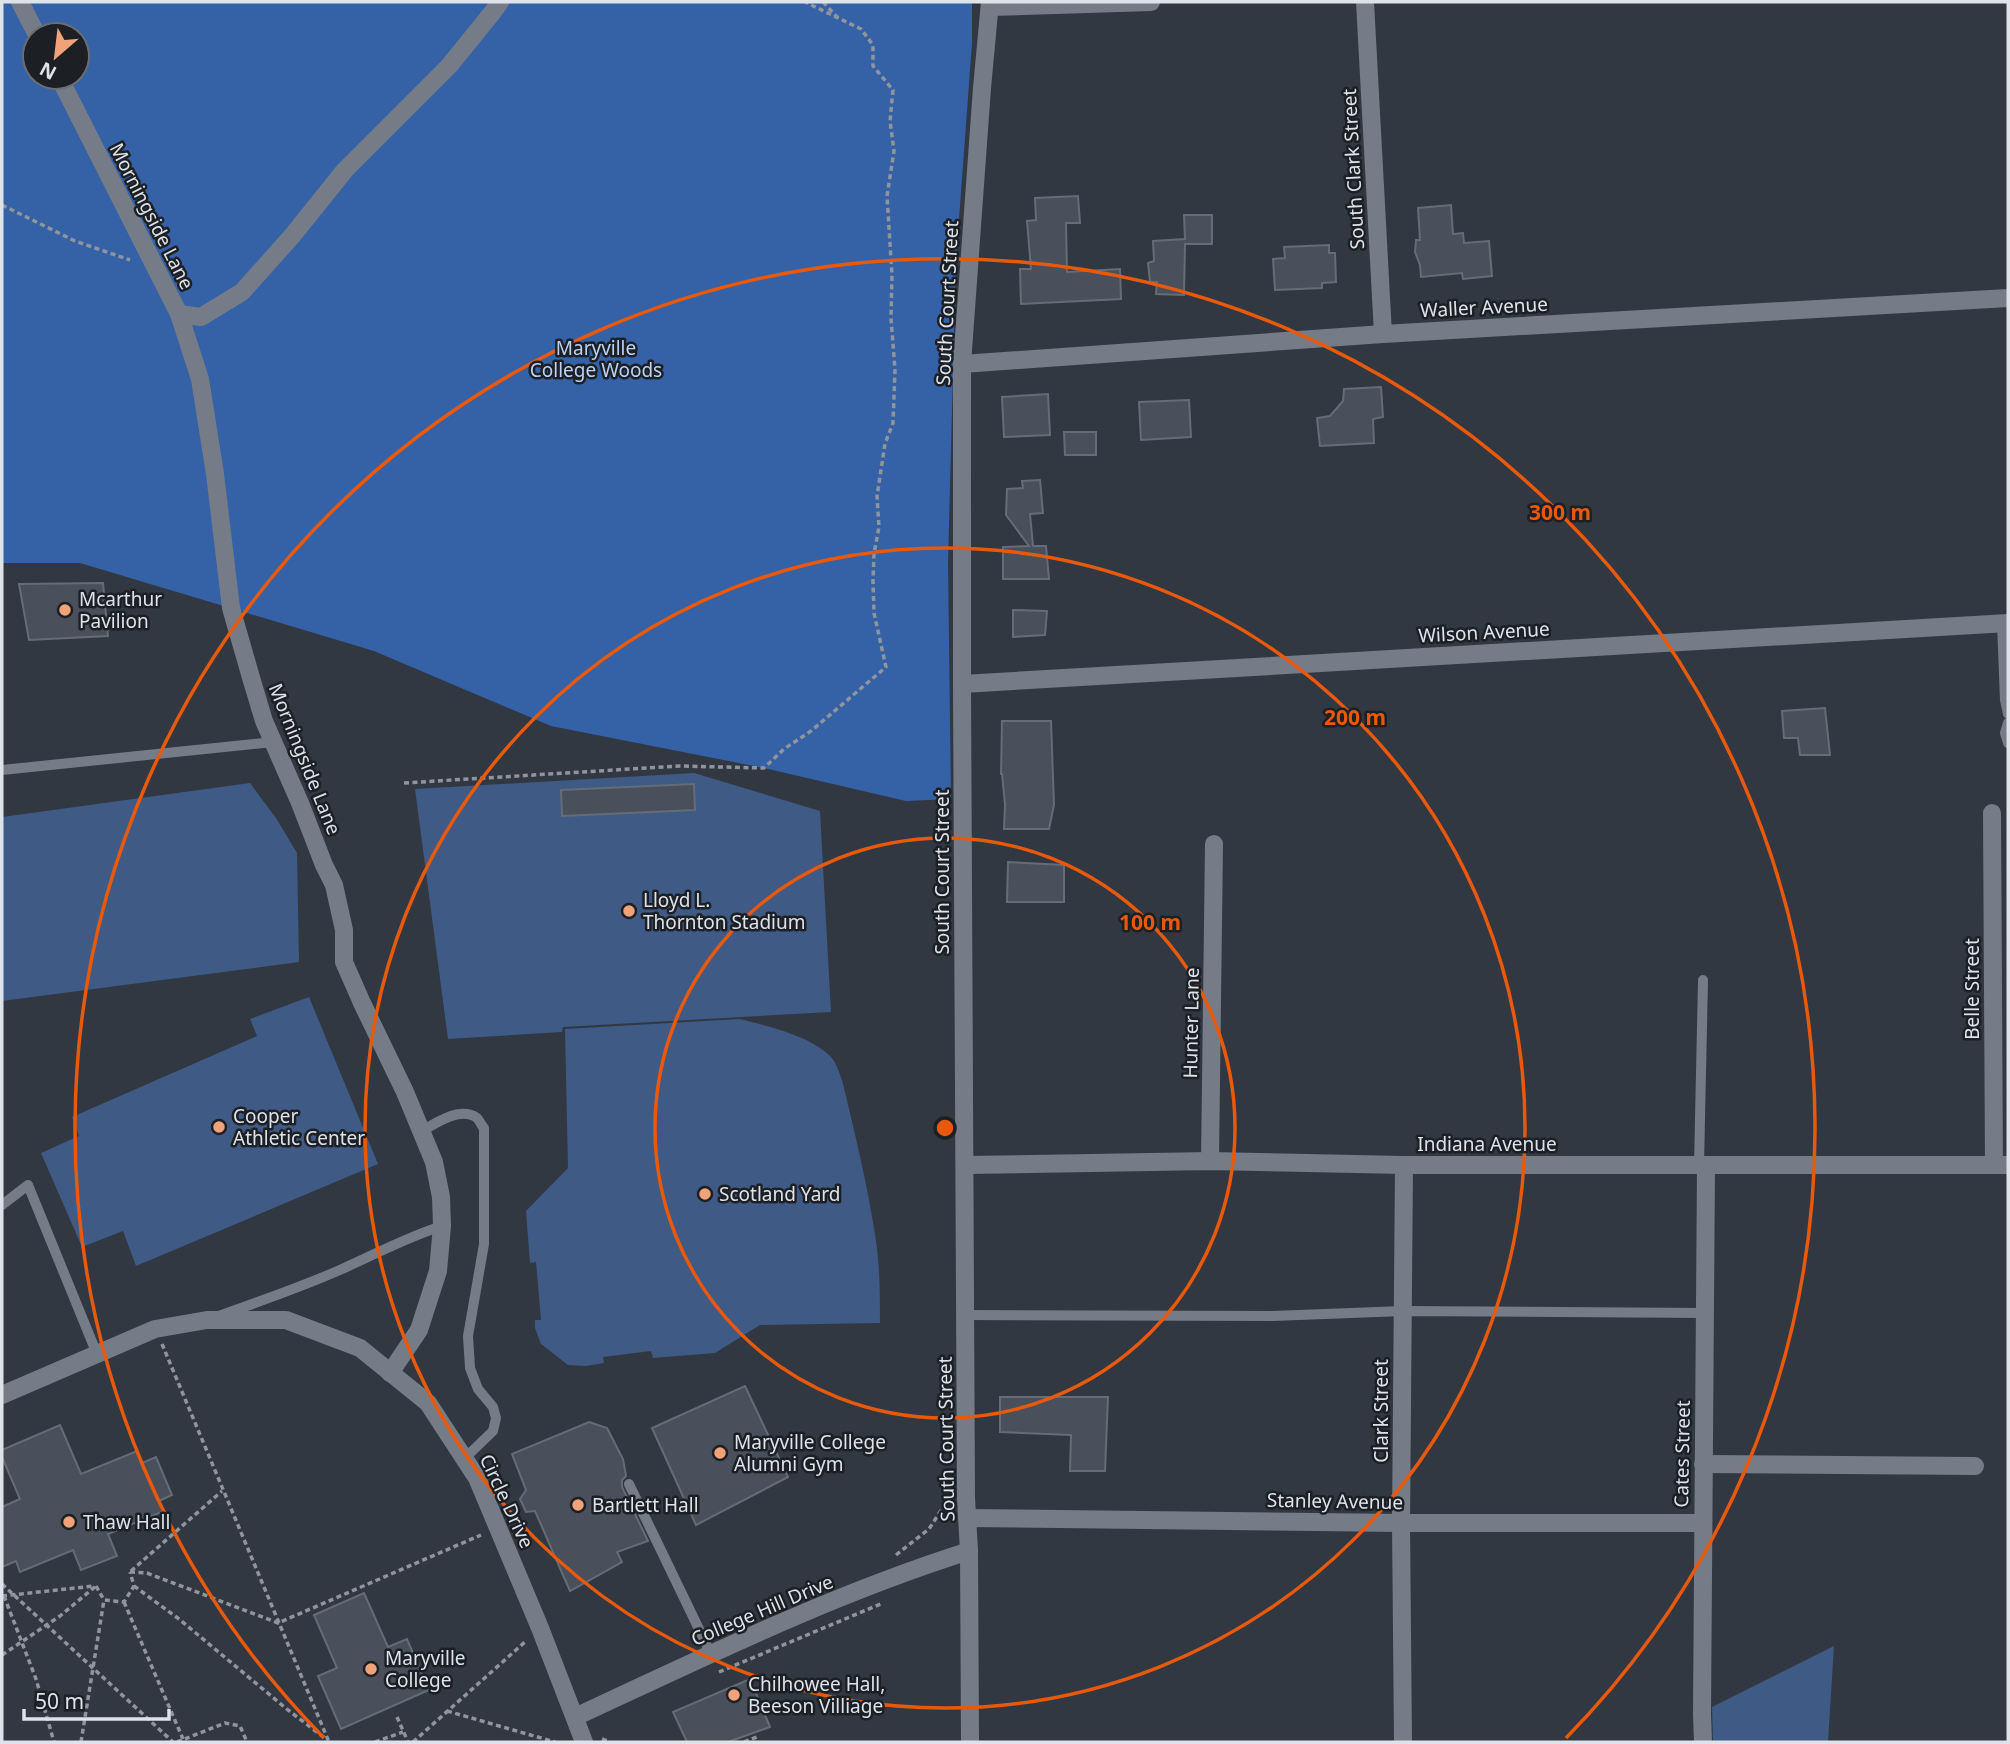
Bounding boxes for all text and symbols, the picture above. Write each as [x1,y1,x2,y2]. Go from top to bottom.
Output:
north arrow [21,21,91,91]
text: N [35,56,61,86]
street label: South Clark Street [1336,88,1370,250]
street label: Morningside Lane [104,138,200,294]
street label: South Court Street [930,220,964,386]
street label: Waller Avenue [1419,291,1549,323]
park label: Maryville College Woods [530,335,662,383]
text: 300 m [1529,498,1591,526]
place label: Mcarthur Pavilion [79,586,162,634]
marker: Mcarthur Pavilion [57,602,73,618]
street label: Wilson Avenue [1418,616,1550,648]
street label: Morningside Lane [263,679,347,839]
text: 200 m [1324,703,1386,731]
street label: South Court Street [929,789,955,955]
place label: Lloyd L. Thornton Stadium [643,887,805,935]
marker: Lloyd L. Thornton Stadium [621,903,637,919]
text: 100 m [1119,908,1181,936]
street label: Belle Street [1959,938,1985,1040]
street label: Hunter Lane [1177,967,1205,1079]
place label: Cooper Athletic Center [233,1103,365,1151]
centre of rings [933,1116,957,1140]
marker: Cooper Athletic Center [211,1119,227,1135]
street label: Indiana Avenue [1417,1131,1557,1157]
place label: Scotland Yard [719,1181,840,1207]
marker: Scotland Yard [697,1186,713,1202]
street label: South Court Street [932,1356,960,1522]
street label: Clark Street [1368,1359,1394,1463]
street label: Cates Street [1668,1400,1696,1508]
place label: Maryville College Alumni Gym [734,1429,886,1477]
marker: Maryville College Alumni Gym [712,1445,728,1461]
street label: Circle Drive [474,1450,540,1552]
street label: Stanley Avenue [1267,1487,1403,1515]
place label: Bartlett Hall [592,1492,699,1518]
marker: Bartlett Hall [570,1497,586,1513]
place label: Thaw Hall [83,1509,170,1535]
marker: Thaw Hall [61,1514,77,1530]
street label: College Hill Drive [687,1568,837,1652]
place label: Maryville College [385,1645,466,1693]
marker: Maryville College [363,1661,379,1677]
place label: Chilhowee Hall, Beeson Villiage [748,1671,885,1719]
scale bar [24,1678,170,1722]
text: 50 m [35,1687,84,1715]
marker: Chilhowee Hall, Beeson Villiage [726,1687,742,1703]

